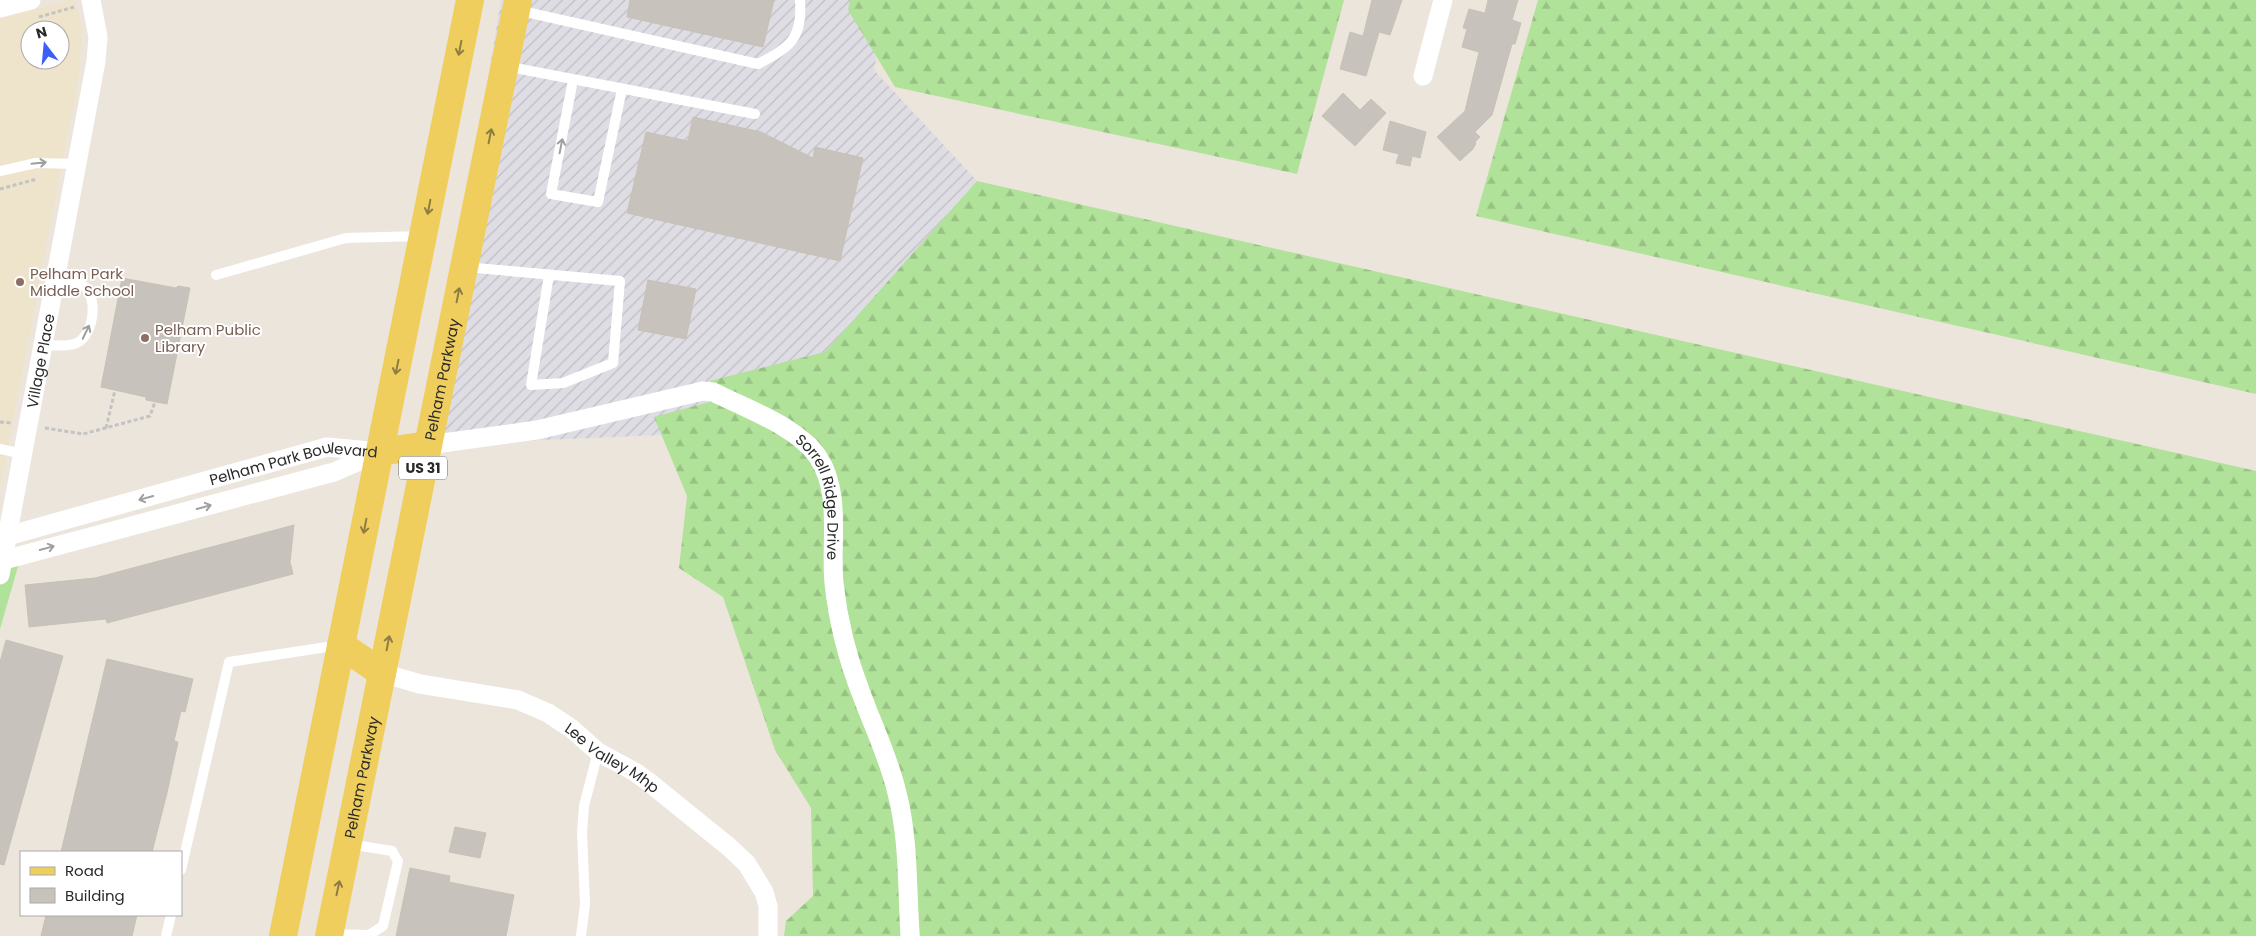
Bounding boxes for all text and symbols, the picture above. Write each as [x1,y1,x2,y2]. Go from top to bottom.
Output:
north arrow [20,20,70,70]
text: N [34,21,49,44]
one-way arrow [455,39,465,55]
one-way arrow [486,128,495,144]
one-way arrow [556,138,566,154]
one-way arrow [30,158,46,168]
one-way arrow [424,199,434,215]
place label: Pelham Park Middle School [30,263,134,301]
marker: Pelham Park Middle School [14,276,26,288]
one-way arrow [454,288,463,304]
street label: Village Place [21,312,59,410]
street label: Pelham Parkway [419,316,464,442]
place label: Pelham Public Library [155,319,261,357]
one-way arrow [81,325,91,340]
marker: Pelham Public Library [139,332,151,344]
one-way arrow [392,358,401,374]
street label: Sorrell Ridge Drive [791,429,844,560]
street label: Pelham Park Boulevard [207,436,379,490]
road number: US 31 [399,456,447,479]
one-way arrow [138,494,154,503]
one-way arrow [196,501,212,511]
one-way arrow [360,517,369,533]
one-way arrow [39,543,55,552]
one-way arrow [384,636,393,652]
street label: Pelham Parkway [339,714,384,840]
street label: Lee Valley Mhp [561,717,664,797]
legend [20,851,182,916]
text: Road [65,860,104,881]
one-way arrow [334,881,344,897]
text: Building [65,885,125,906]

